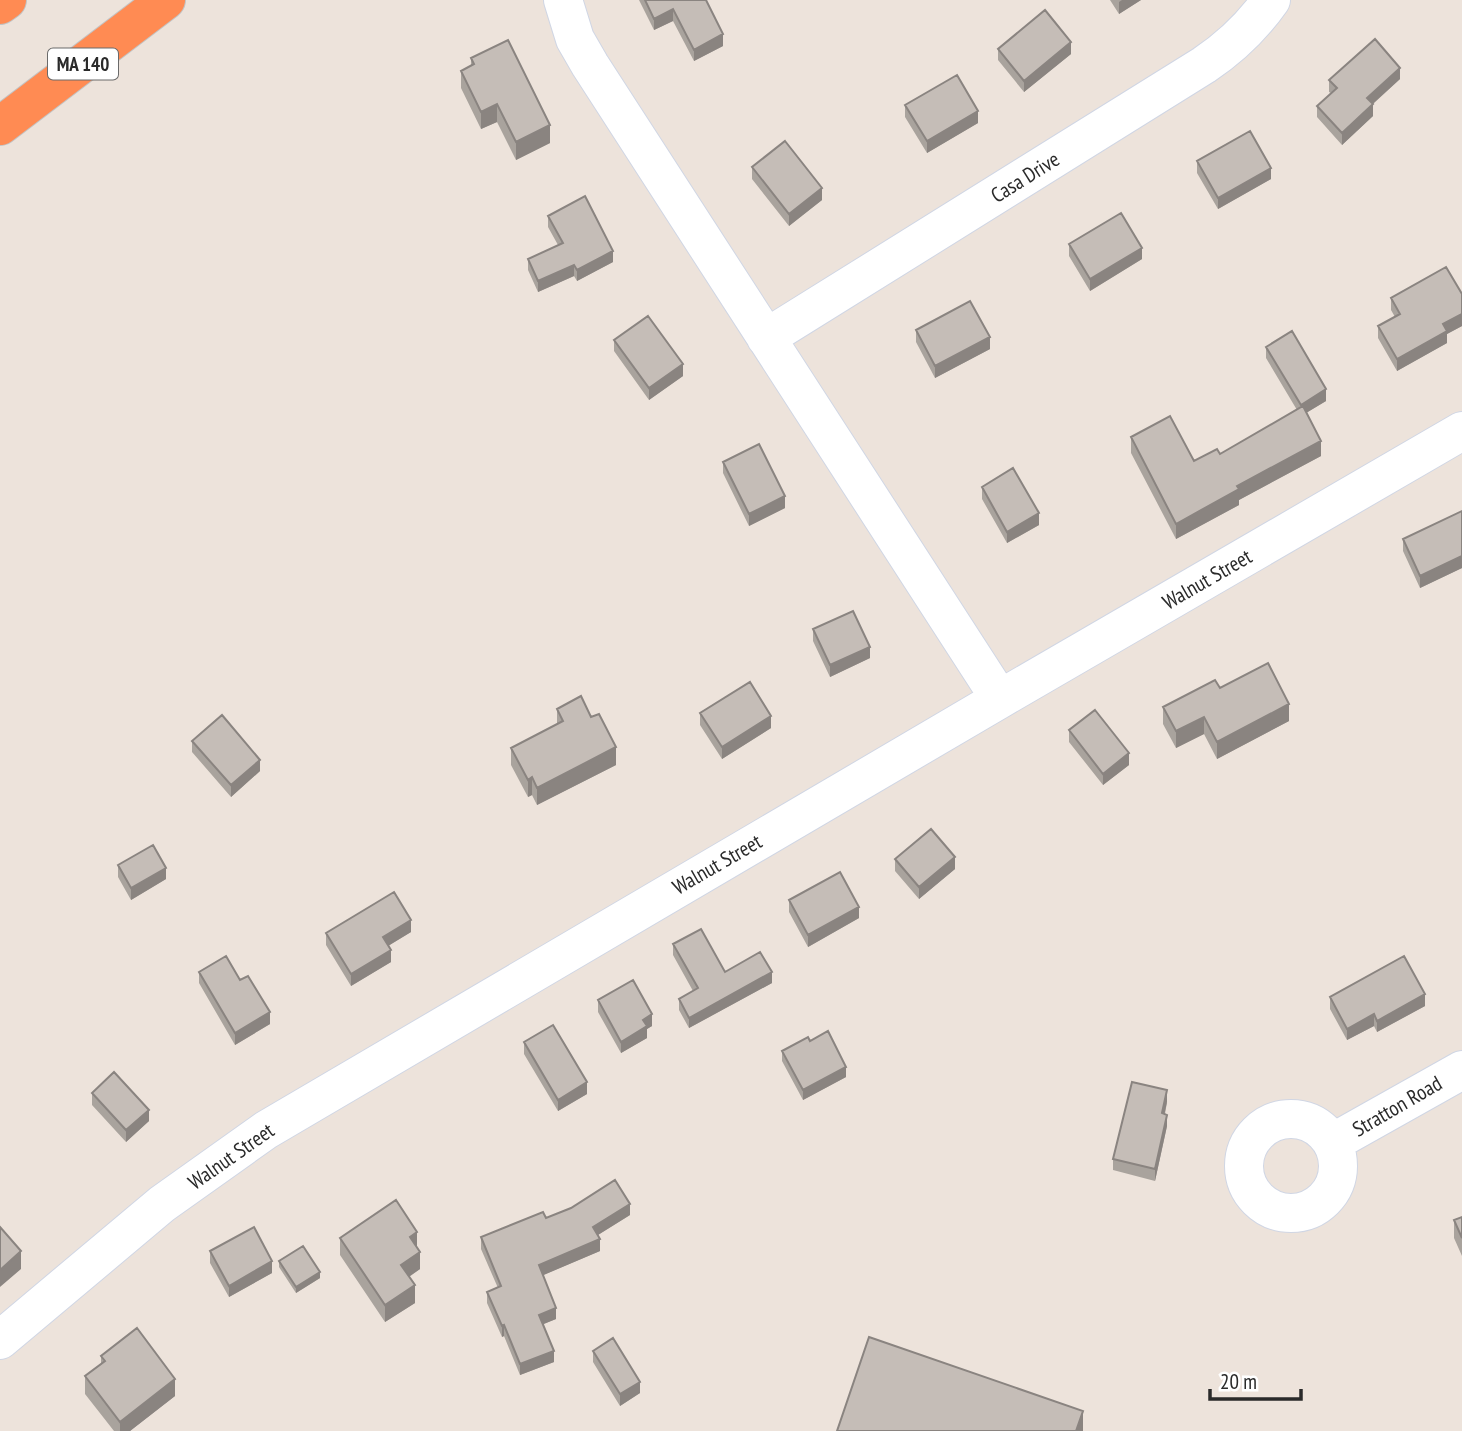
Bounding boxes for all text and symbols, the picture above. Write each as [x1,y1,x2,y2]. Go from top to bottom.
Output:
road number: MA 140 [48,48,118,80]
street label: Casa Drive [986,145,1064,209]
street label: Walnut Street [1157,543,1257,615]
street label: Walnut Street [667,828,767,900]
street label: Stratton Road [1347,1070,1447,1142]
street label: Walnut Street [183,1117,279,1195]
scale bar [1210,1358,1301,1402]
text: 20 m [1220,1368,1257,1395]

